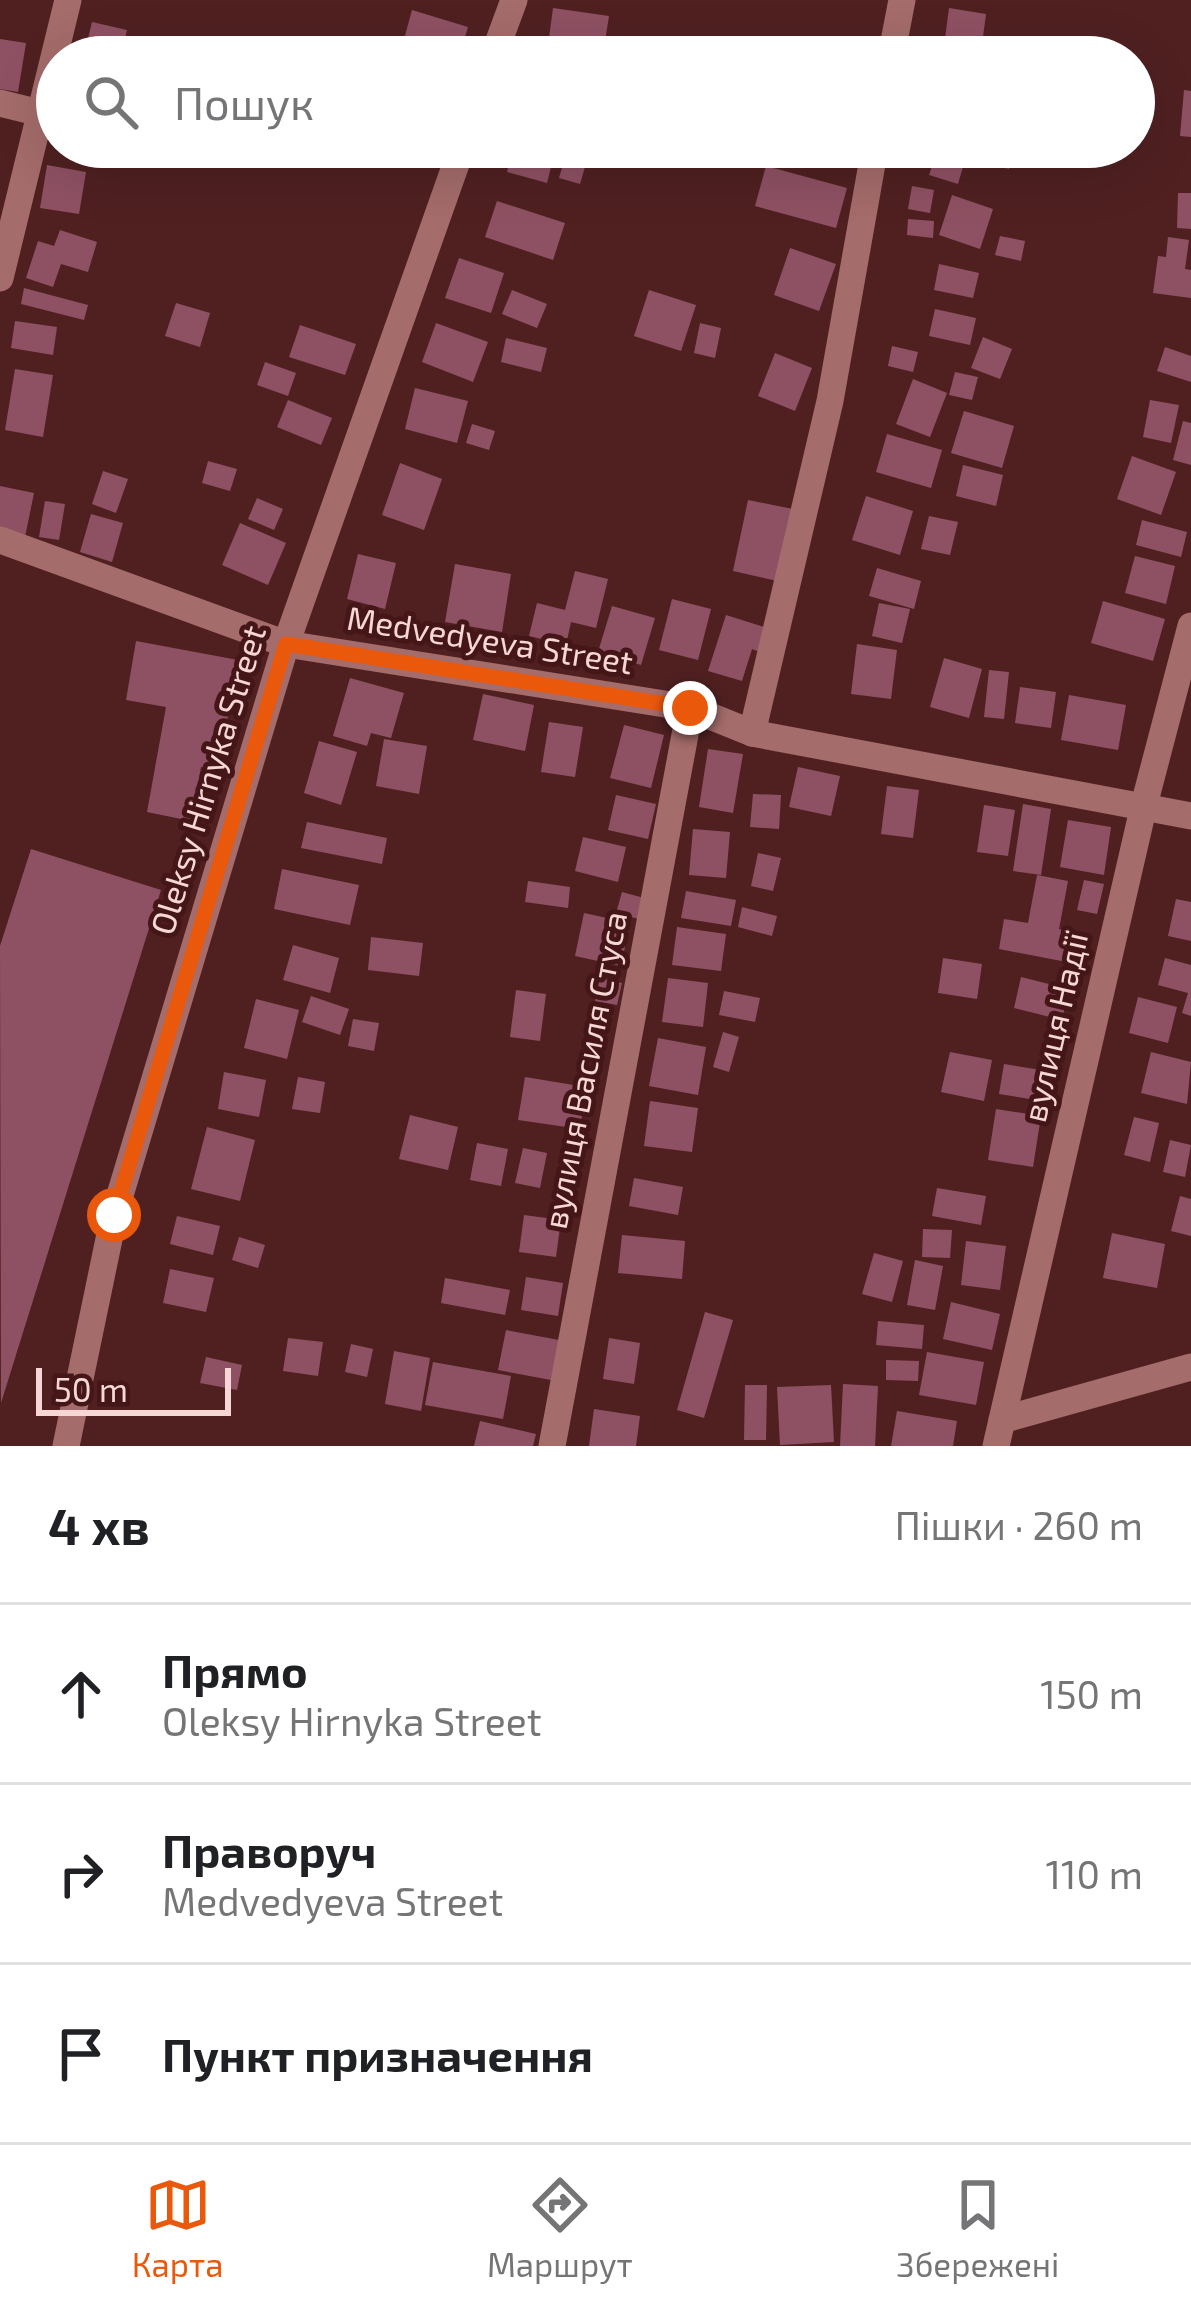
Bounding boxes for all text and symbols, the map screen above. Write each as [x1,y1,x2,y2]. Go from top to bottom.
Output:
search box [36,36,1155,168]
icon: search [78,69,144,135]
text: Пошук [174,75,314,129]
street label: Medvedyeva Street [344,597,636,681]
street label: Oleksy Hirnyka Street [141,620,273,939]
route end [663,681,717,735]
street label: вулиця Василя Стуса [534,908,635,1232]
street label: вулиця Надії [1013,927,1096,1126]
route start [87,1188,141,1242]
scale bar [36,1362,231,1415]
text: 50 m [54,1369,128,1409]
text: 4 хв [48,1494,150,1555]
text: Пішки · 260 m [895,1501,1143,1548]
text: Прямо [162,1643,308,1697]
icon: ahead [48,1661,114,1727]
text: 150 m [1040,1670,1143,1717]
text: Oleksy Hirnyka Street [162,1697,542,1744]
text: Праворуч [162,1823,376,1877]
icon: right [48,1841,114,1907]
text: 110 m [1046,1850,1143,1897]
text: Medvedyeva Street [162,1877,503,1924]
icon: arrive [48,2021,114,2087]
text: Пункт призначення [162,2027,593,2081]
tab: Карта [132,2172,223,2284]
tab: Маршрут [487,2172,633,2284]
tab: Збережені [896,2172,1059,2284]

